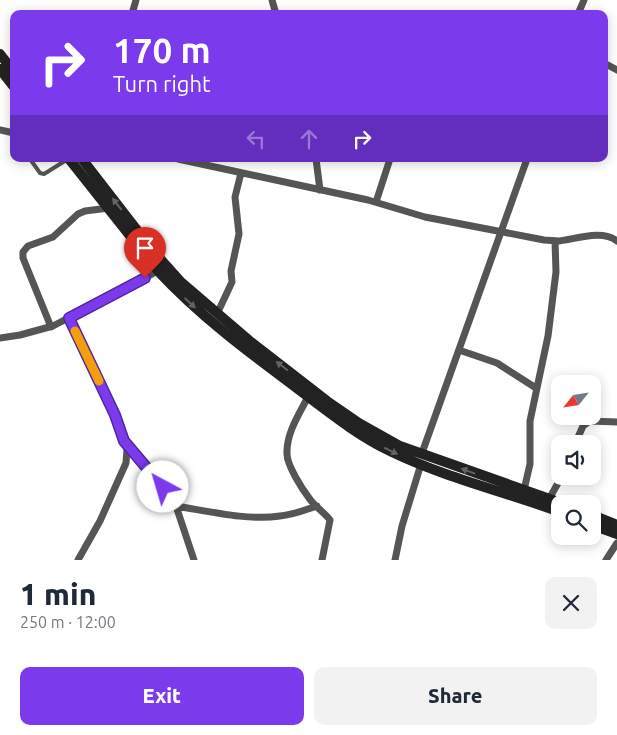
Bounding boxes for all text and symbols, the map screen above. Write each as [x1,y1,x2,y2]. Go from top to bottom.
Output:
icon: right [30,30,95,95]
text: 170 m [113,30,211,70]
text: Turn right [113,71,211,96]
icon: left [242,125,270,153]
icon: ahead [295,125,323,153]
icon: right [348,125,376,153]
one-way arrow [112,198,123,211]
pin [124,227,166,278]
icon: arrive [131,234,159,262]
one-way arrow [184,297,196,309]
one-way arrow [275,361,289,371]
north arrow [551,375,601,425]
map controls [551,375,601,545]
button: sound [551,435,601,485]
one-way arrow [384,447,398,455]
position arrow [136,460,188,512]
one-way arrow [460,467,475,475]
button: search [551,495,601,545]
text: 1 min [20,577,96,611]
button: close [545,577,597,629]
text: 250 m · 12:00 [20,613,116,631]
button: Exit [20,667,304,725]
button: Share [314,667,597,725]

